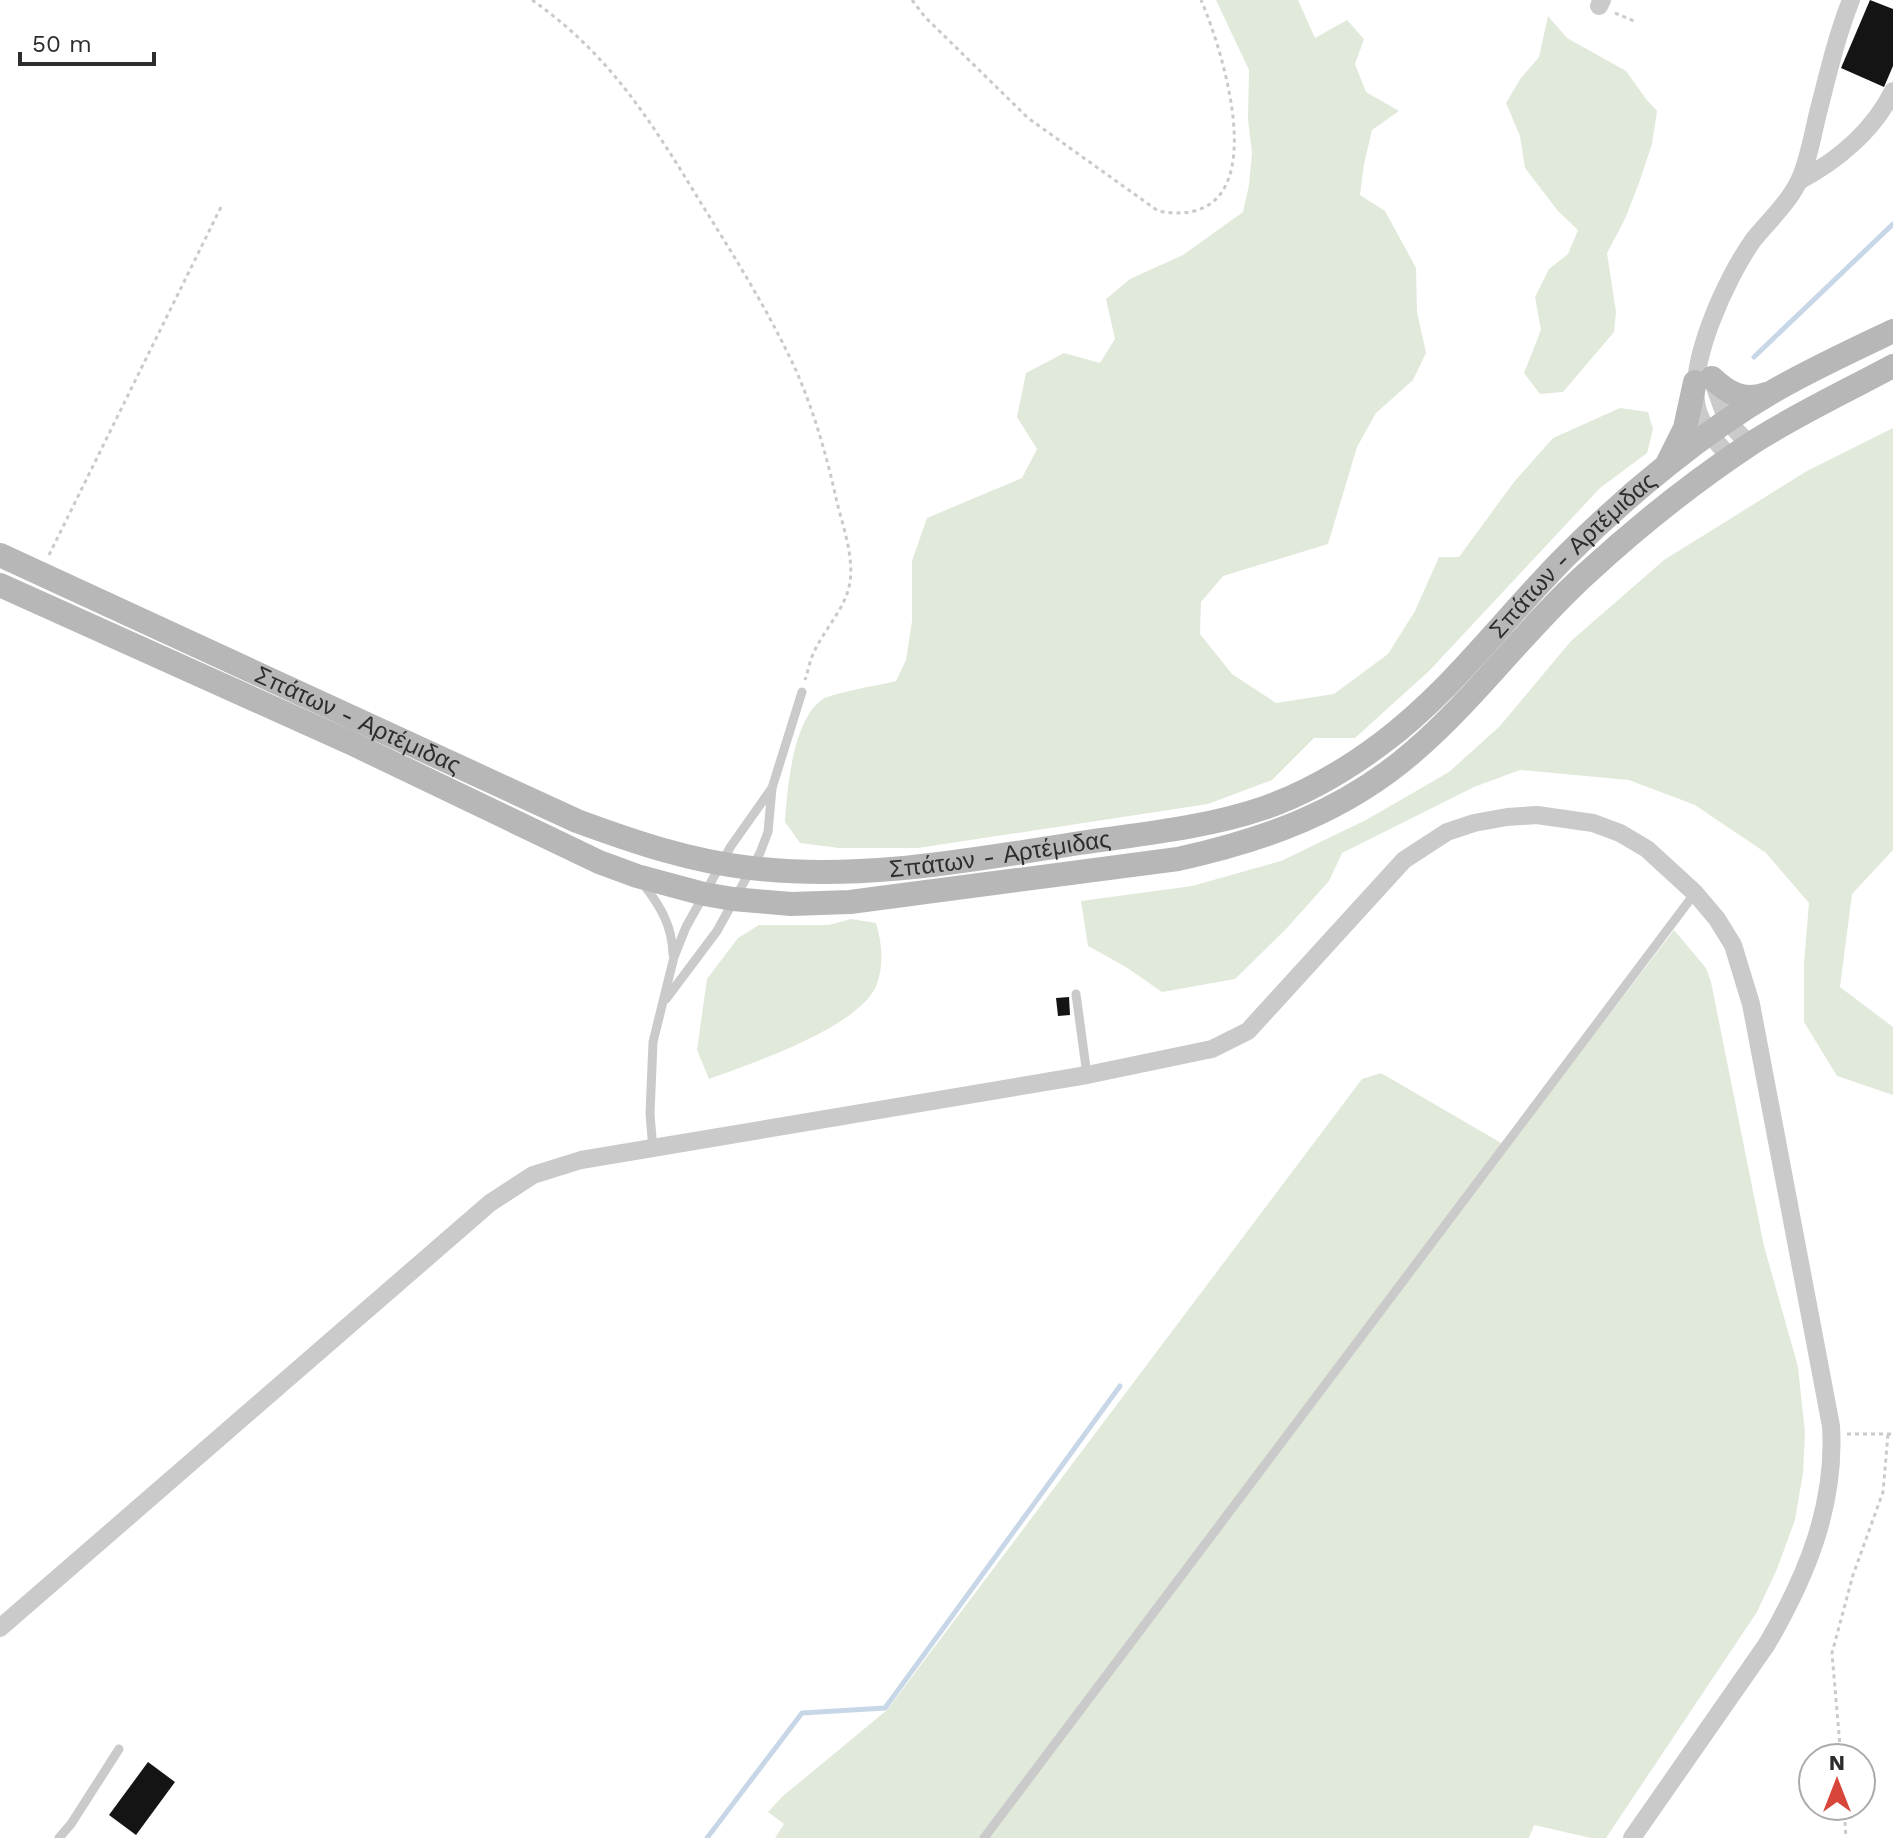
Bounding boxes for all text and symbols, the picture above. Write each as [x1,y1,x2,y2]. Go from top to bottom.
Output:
scale bar [20,16,154,66]
text: 50 m [32,30,92,58]
street label: Σπάτων - Αρτέμιδας [1484,466,1661,644]
street label: Σπάτων - Αρτέμιδας [250,660,465,779]
street label: Σπάτων - Αρτέμιδας [888,825,1112,883]
north arrow [1797,1742,1877,1822]
text: N [1829,1750,1845,1775]

